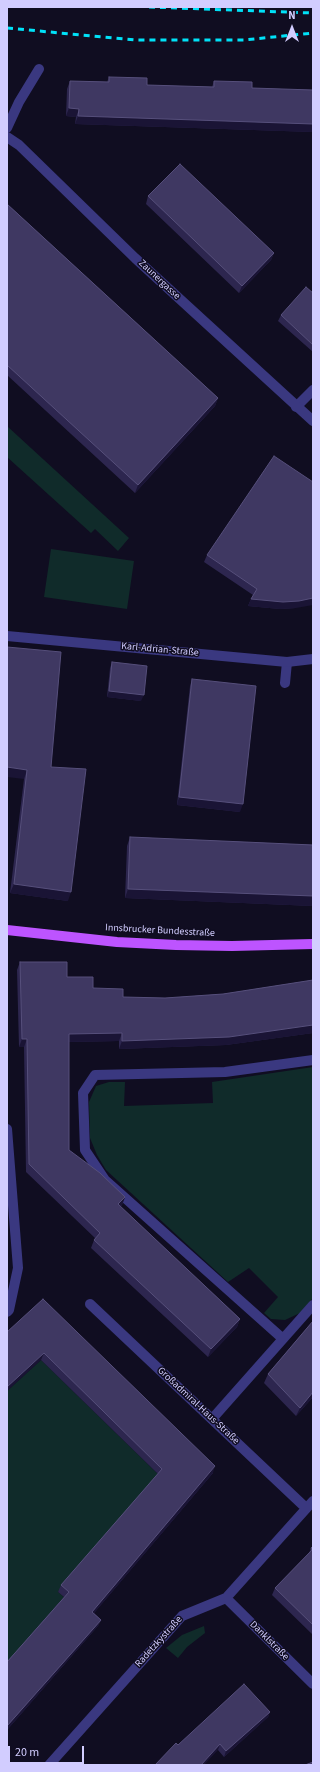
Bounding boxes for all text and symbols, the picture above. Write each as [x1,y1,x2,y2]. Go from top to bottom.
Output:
north arrow [272,8,312,48]
text: N [288,8,296,23]
street label: Zaunergasse [136,258,182,302]
street label: Karl-Adrian-Straße [121,641,199,659]
street label: Innsbrucker Bundesstraße [105,922,215,940]
street label: Großadmiral-Haus-Straße [155,1365,241,1447]
street label: Radetzkystraße [133,1614,185,1670]
street label: Danklstraße [247,1619,291,1663]
scale bar [10,1738,86,1764]
text: 20 m [15,1744,39,1761]

